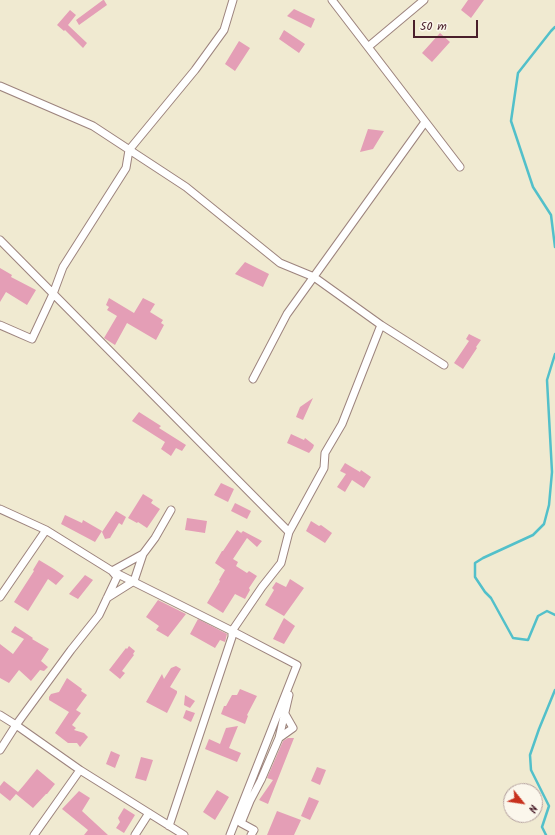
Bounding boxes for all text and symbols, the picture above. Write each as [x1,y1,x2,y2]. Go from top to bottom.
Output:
scale bar [415,12,480,38]
text: 50 m [420,17,447,36]
north arrow [503,783,543,823]
text: N [523,801,542,816]

